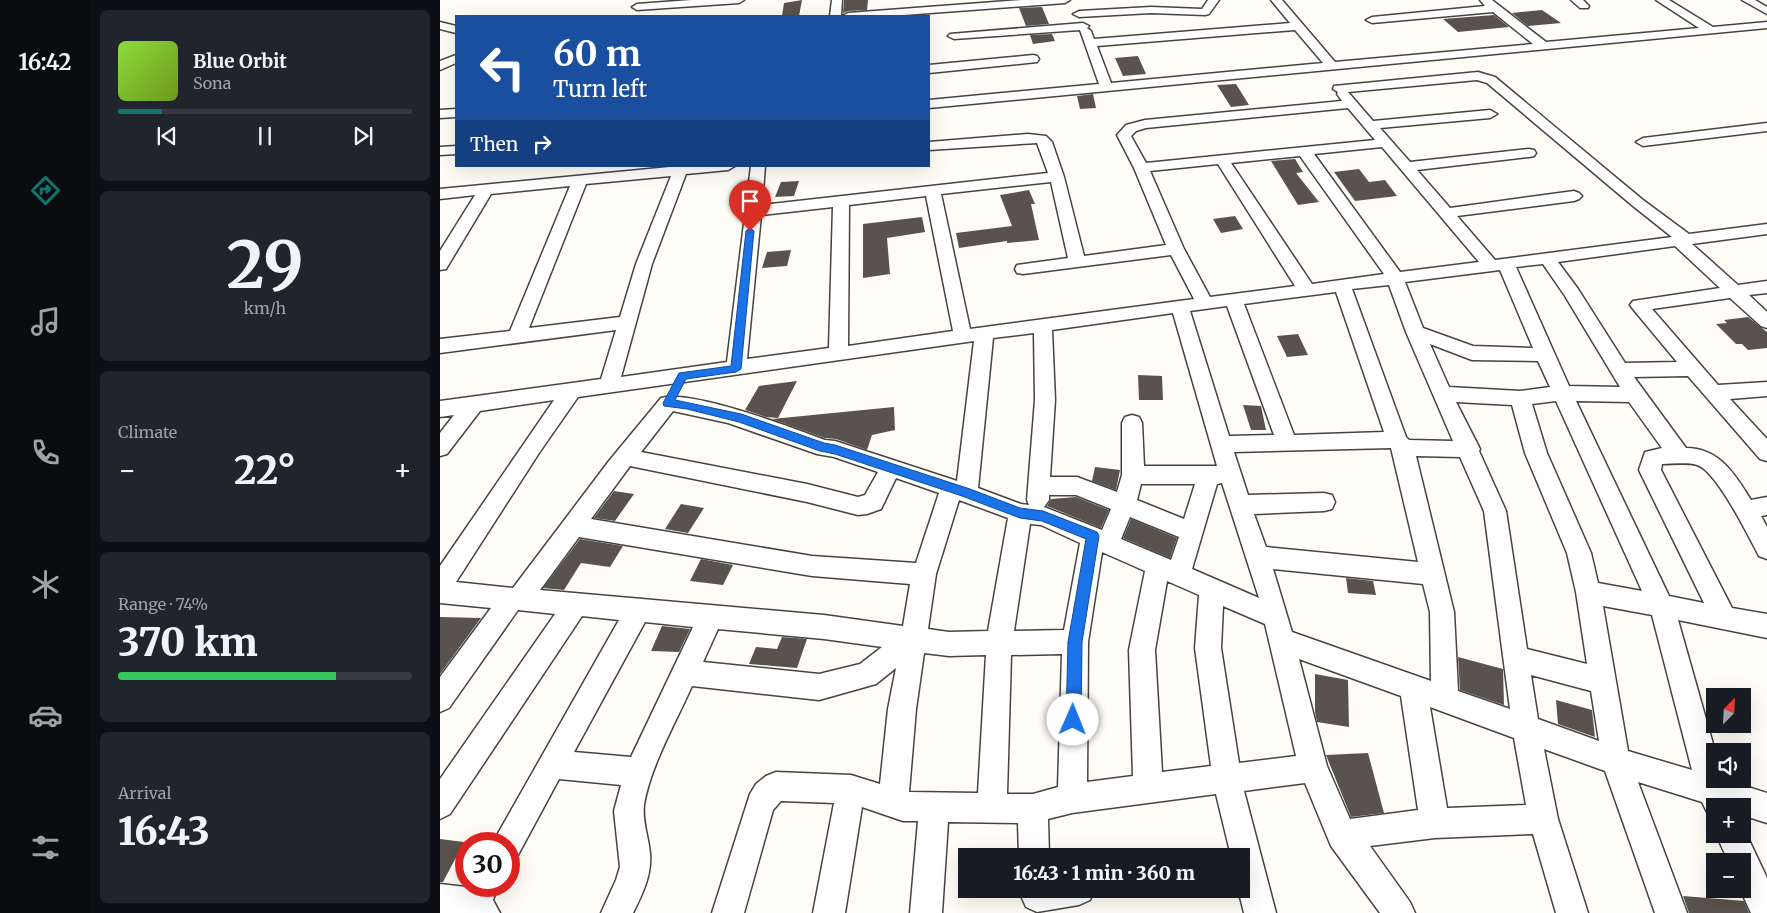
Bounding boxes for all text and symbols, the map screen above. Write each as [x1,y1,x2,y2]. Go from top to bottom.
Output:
text: 60 m [553,32,641,76]
icon: left [470,35,535,100]
text: 16:42 [18,48,72,76]
text: Blue Orbit [193,49,287,73]
text: Sona [193,73,231,93]
text: Turn left [553,75,647,103]
icon: previous [153,122,181,150]
icon: pause [251,122,279,150]
icon: next [349,122,377,150]
icon: right [528,130,556,158]
text: Then [470,132,518,156]
icon: directions [28,173,63,208]
pin [729,180,771,231]
icon: arrive [736,187,764,215]
text: 29 [226,224,304,306]
text: km/h [244,298,286,318]
icon: music [28,304,63,339]
text: Climate [118,422,177,442]
icon: phone [28,435,63,470]
text: 22° [234,447,296,494]
text: − [118,452,137,488]
text: + [393,452,412,488]
icon: climate [28,567,63,602]
text: Range · 74% [118,594,208,614]
text: 370 km [118,619,258,666]
north arrow [1706,688,1751,732]
map controls [1706,688,1751,898]
position arrow [1046,693,1098,745]
icon: car [28,698,63,733]
button: sound [1706,743,1751,788]
text: Arrival [118,783,171,803]
button: + [1706,798,1751,843]
text: 16:43 [118,808,210,855]
icon: filters [28,830,63,865]
speed limit sign: 30 [455,832,520,897]
button: − [1706,853,1751,898]
text: 16:43 · 1 min · 360 m [1013,861,1195,885]

